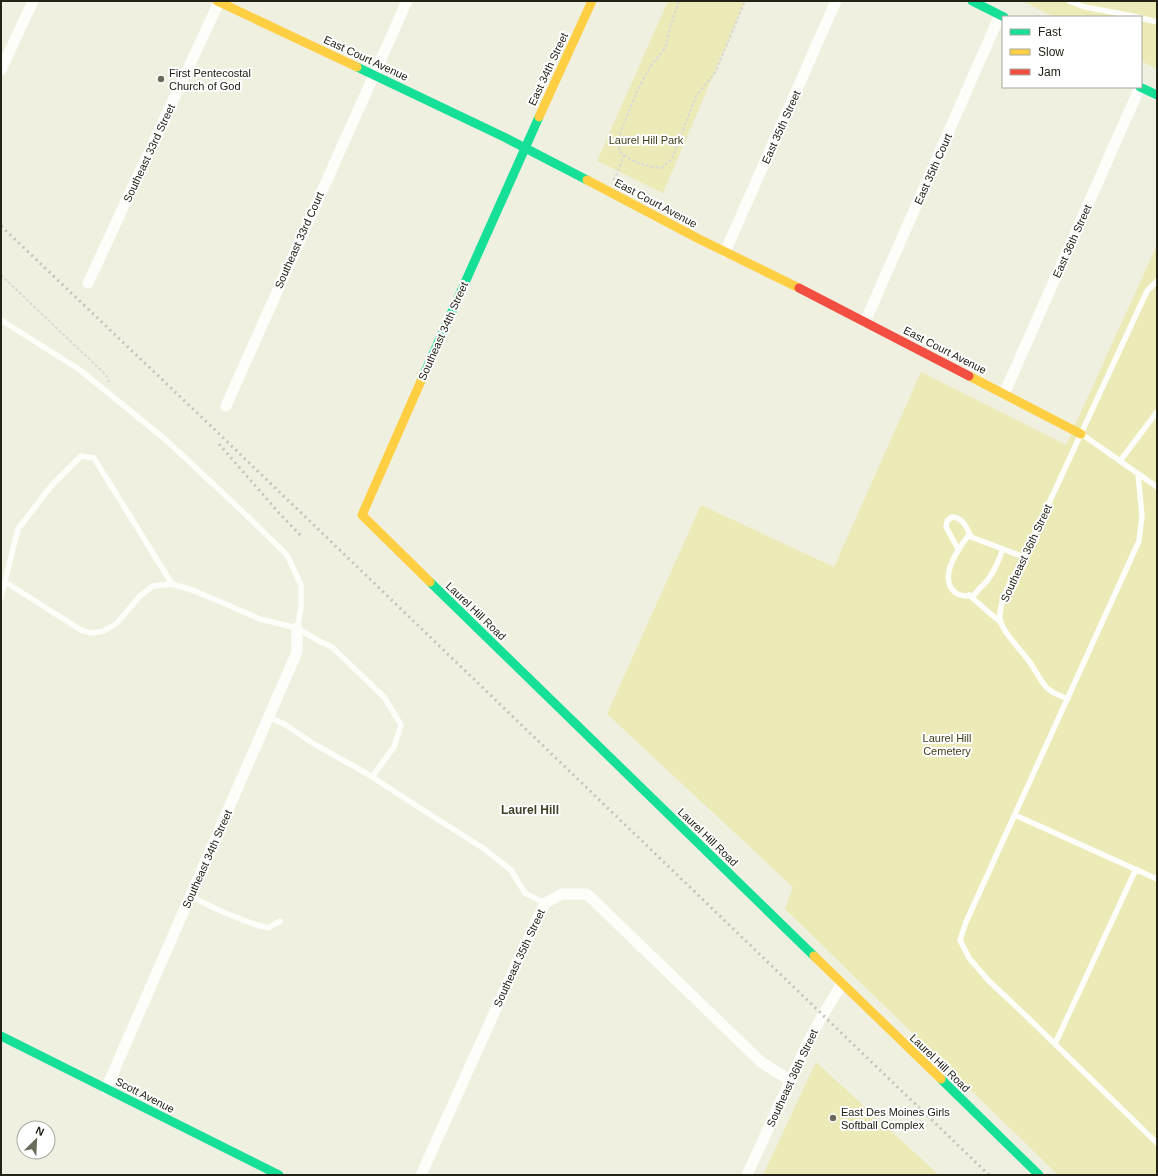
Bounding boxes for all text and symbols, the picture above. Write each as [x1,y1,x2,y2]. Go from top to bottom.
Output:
legend [1002,16,1142,88]
text: Fast [1038,25,1062,39]
street label: East 34th Street [526,31,570,107]
street label: East Court Avenue [322,33,410,83]
text: Slow [1038,45,1064,59]
text: Jam [1038,65,1061,79]
place label: First Pentecostal Church of God [169,67,251,92]
marker: First Pentecostal Church of God [156,74,166,84]
street label: East 35th Street [759,89,803,165]
street label: Southeast 33rd Street [121,102,177,204]
street label: East 35th Court [912,132,954,206]
park label: Laurel Hill Park [609,134,684,146]
street label: East Court Avenue [613,176,699,230]
street label: Southeast 33rd Court [272,190,326,290]
street label: East 36th Street [1050,203,1094,279]
street label: Southeast 34th Street [416,280,470,382]
street label: East Court Avenue [901,324,989,376]
street label: Southeast 36th Street [998,502,1054,604]
street label: Laurel Hill Road [444,580,508,642]
park label: Laurel Hill Cemetery [923,732,971,757]
district label: Laurel Hill [501,803,559,817]
street label: Laurel Hill Road [676,806,740,868]
street label: Southeast 34th Street [180,808,234,910]
street label: Southeast 35th Street [491,907,547,1009]
street label: Southeast 36th Street [764,1027,820,1129]
street label: Laurel Hill Road [908,1032,972,1094]
street label: Scott Avenue [113,1075,177,1115]
place label: East Des Moines Girls Softball Complex [841,1106,950,1131]
marker: East Des Moines Girls Softball Complex [828,1113,838,1123]
north arrow [16,1120,56,1160]
text: N [34,1124,46,1138]

